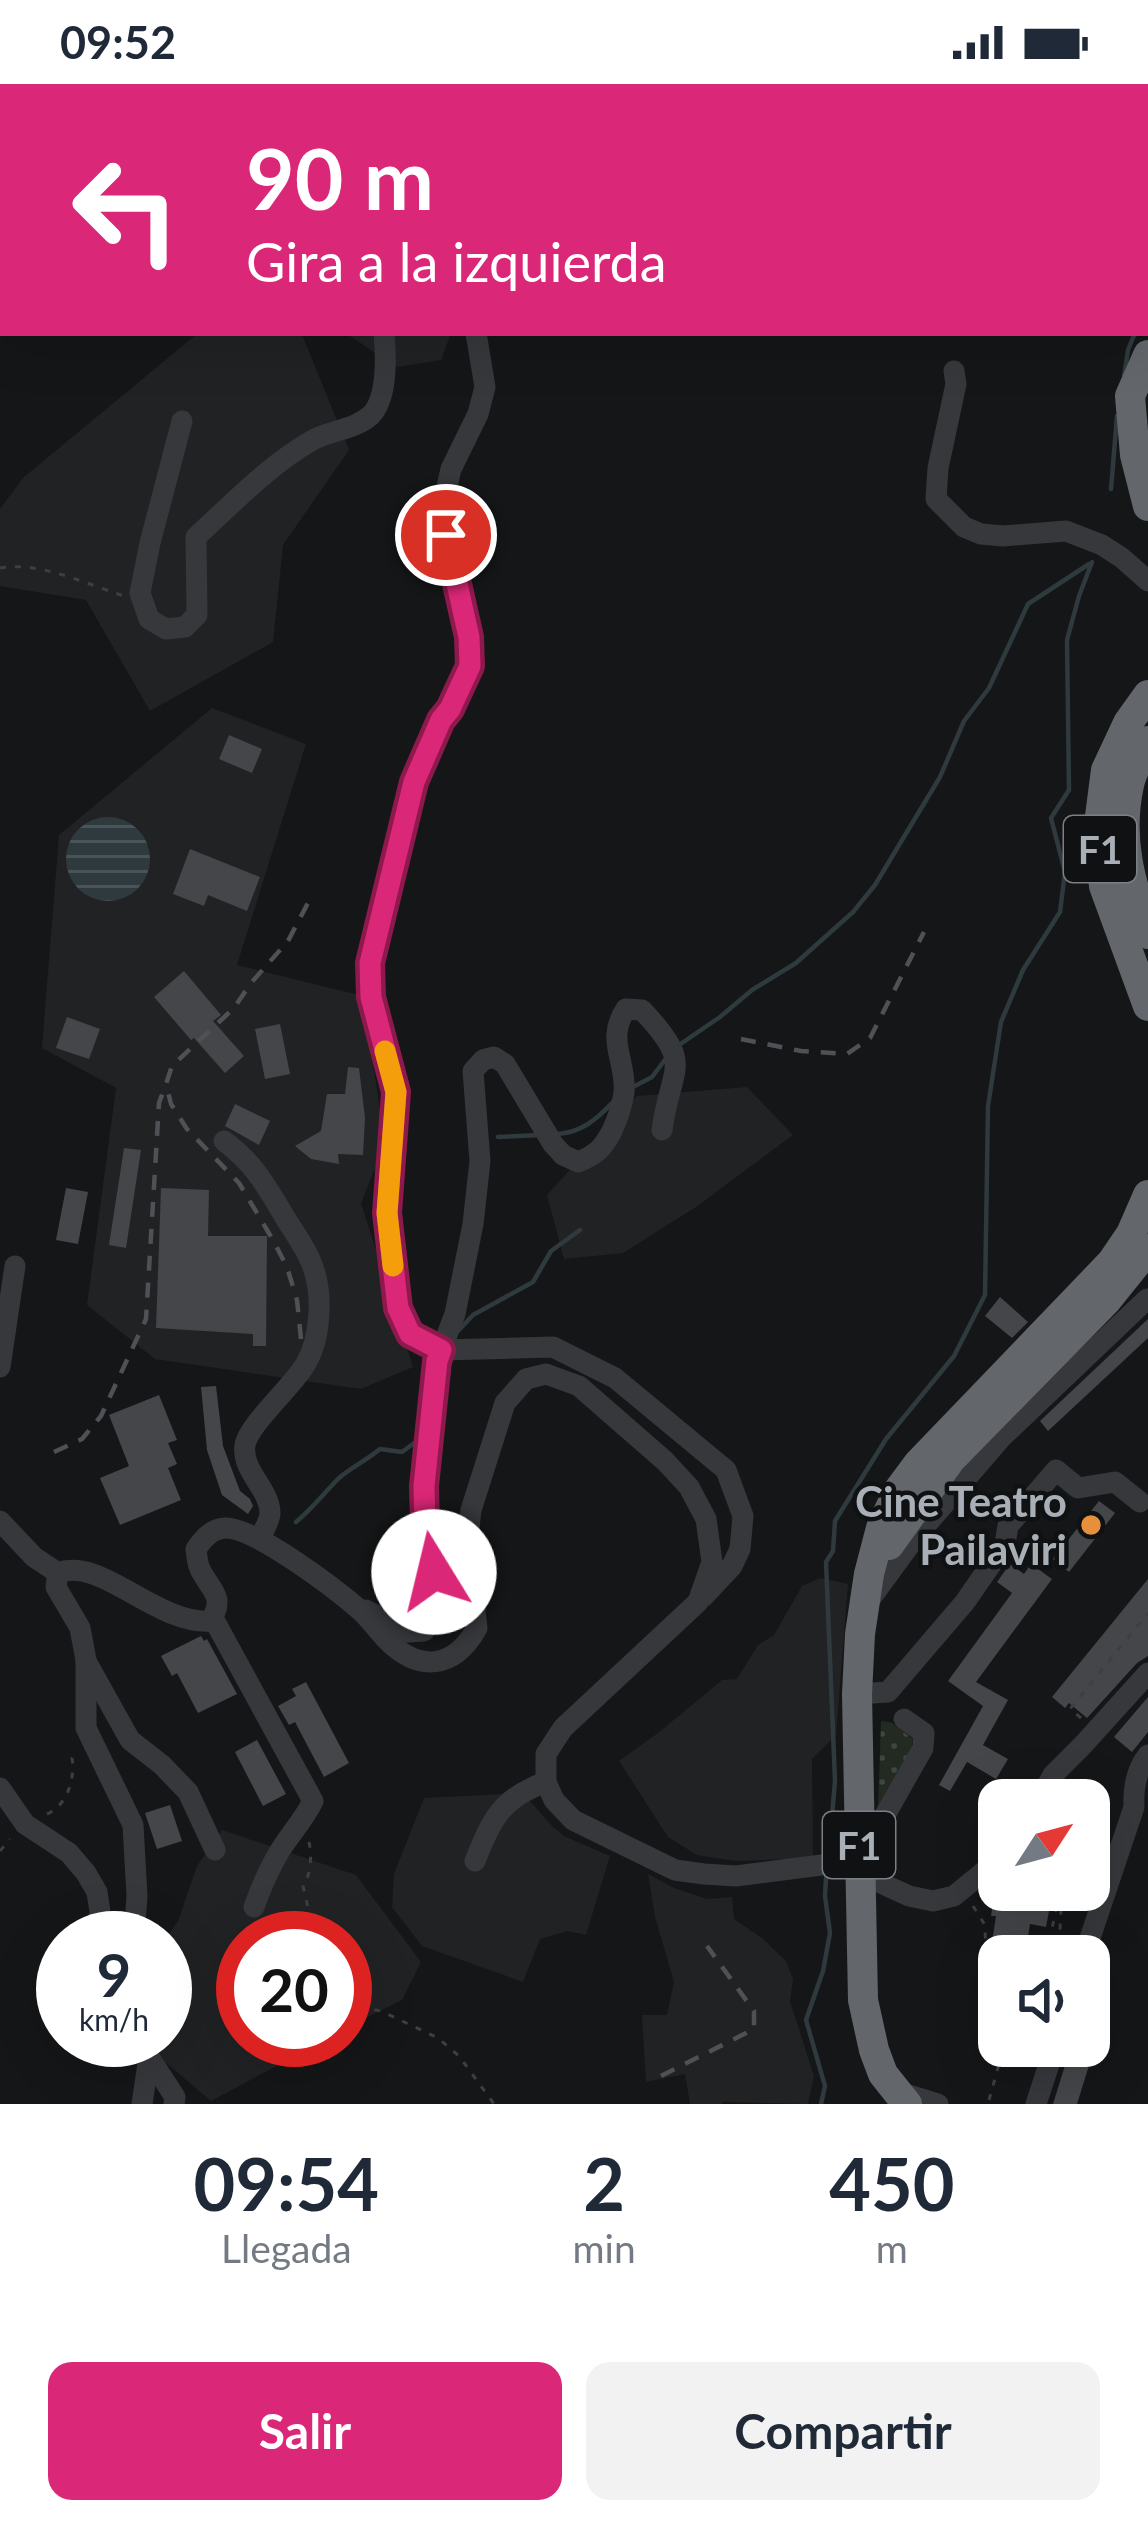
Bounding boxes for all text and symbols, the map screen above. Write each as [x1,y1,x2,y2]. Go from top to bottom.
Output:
text: 09:52 [60,15,176,69]
text: 90 m [246,127,434,228]
icon: left [48,132,204,288]
text: Gira a la izquierda [246,229,667,294]
pin [395,484,497,586]
icon: arrive [413,502,479,568]
road number: F1 [1064,816,1136,882]
place label: Cine Teatro Pailaviri [855,1476,1067,1574]
position arrow [371,1509,497,1635]
marker: Cine Teatro Pailaviri [1078,1512,1104,1538]
north arrow [978,1779,1110,1911]
map controls [978,1779,1110,2067]
road number: F1 [823,1812,895,1878]
speed limit sign: 20 [216,1911,372,2067]
button: sound [978,1935,1110,2067]
text: 9 [97,1938,131,2010]
text: km/h [79,2001,149,2037]
text: 09:54 [193,2140,379,2226]
text: 2 [583,2140,625,2226]
text: 450 [829,2140,954,2226]
text: Llegada [221,2225,352,2271]
text: min [573,2225,636,2271]
text: m [876,2225,908,2271]
button: Salir [48,2362,562,2500]
button: Compartir [586,2362,1100,2500]

